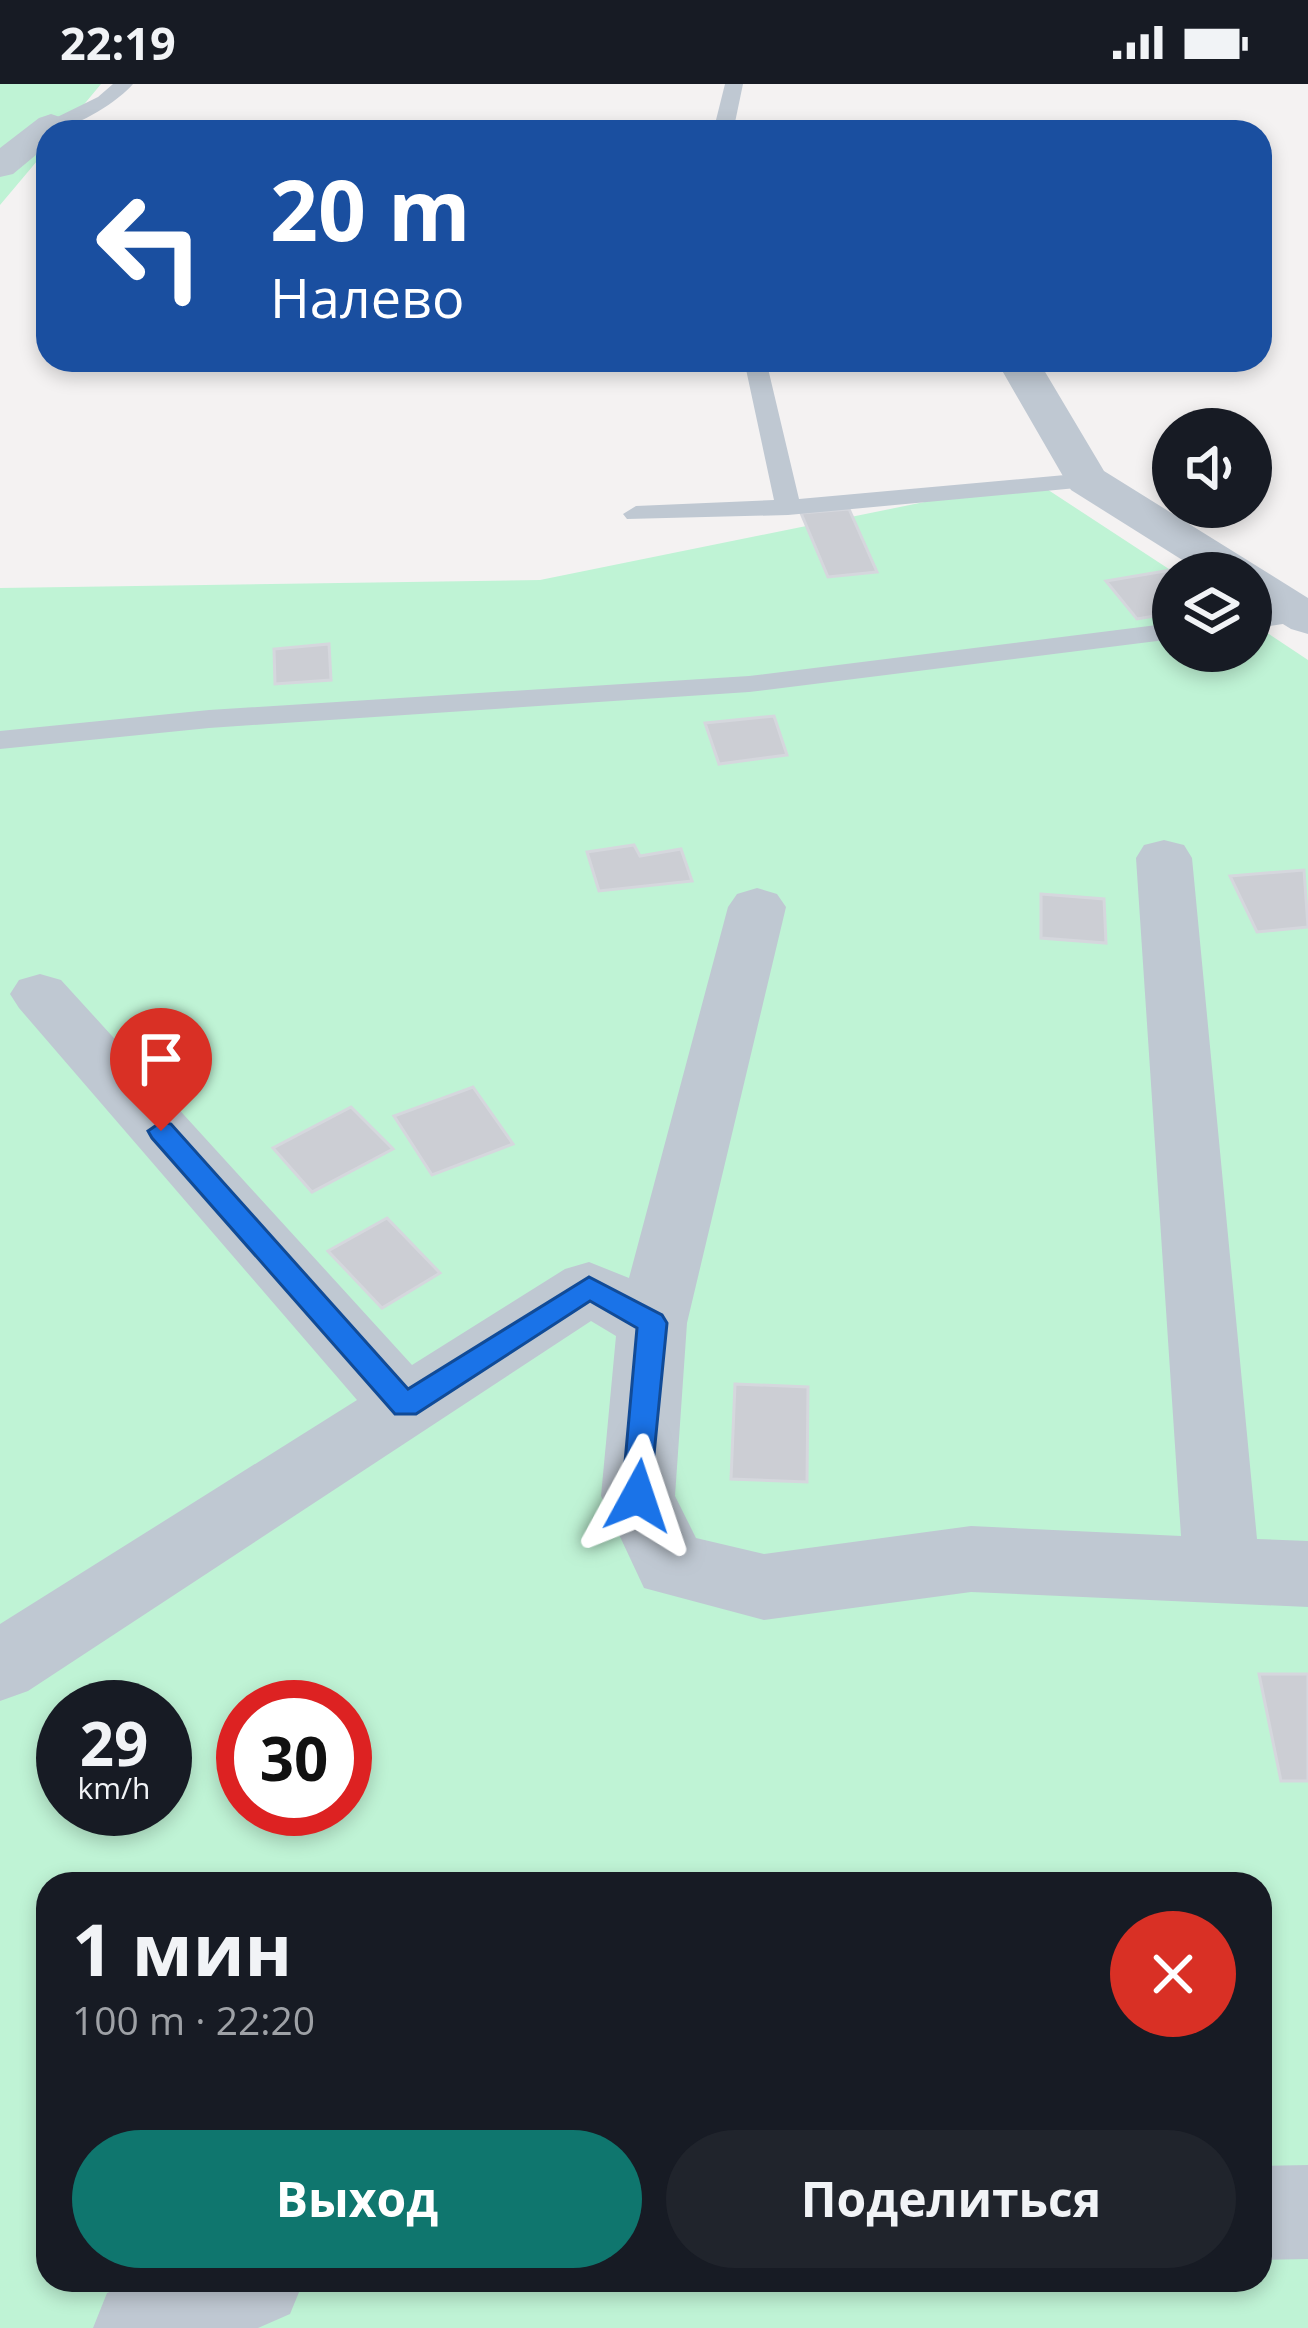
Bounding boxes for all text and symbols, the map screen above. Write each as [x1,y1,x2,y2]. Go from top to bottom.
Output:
text: 22:19 [60,12,176,73]
text: 20 m [270,151,470,266]
icon: left [72,168,228,324]
text: Налево [270,260,465,334]
map controls [1152,408,1272,672]
button: sound [1152,408,1272,528]
button: layers [1152,552,1272,672]
pin [110,1008,212,1131]
icon: arrive [128,1026,194,1092]
position arrow [575,1433,701,1559]
speed limit sign: 30 [216,1680,372,1836]
text: 29 [80,1702,148,1784]
text: km/h [78,1767,150,1808]
text: 1 мин [72,1899,292,1997]
button: close [1110,1911,1236,2037]
text: 100 m · 22:20 [72,1993,315,2046]
button: Выход [72,2130,642,2268]
button: Поделиться [666,2130,1236,2268]

